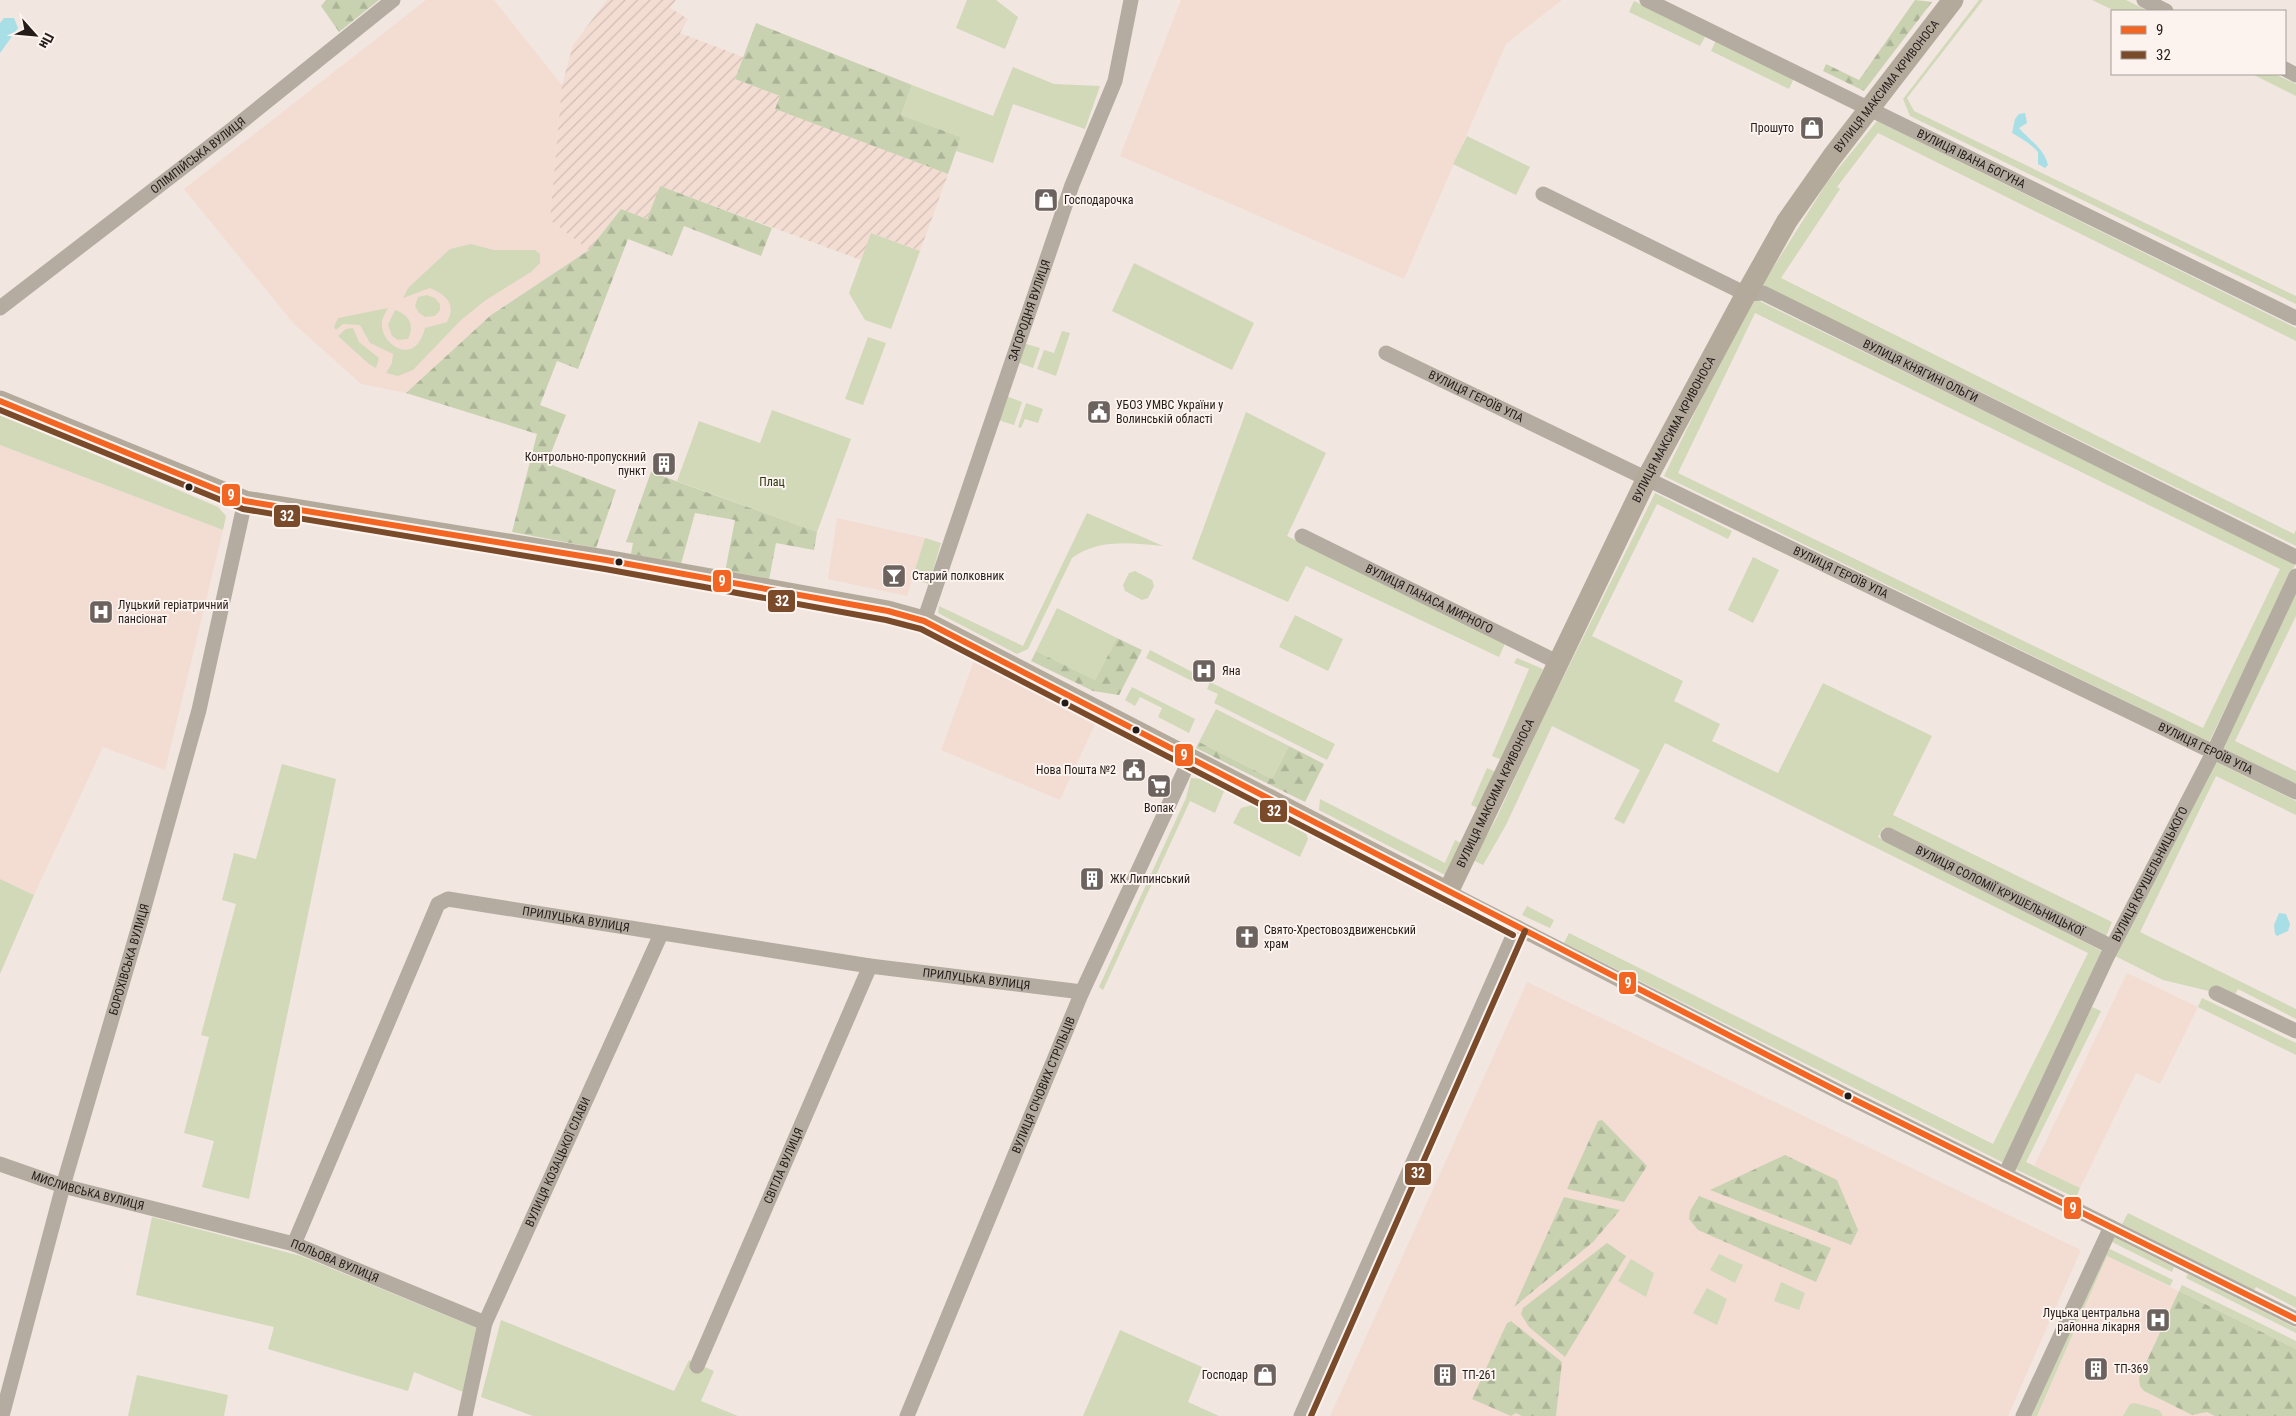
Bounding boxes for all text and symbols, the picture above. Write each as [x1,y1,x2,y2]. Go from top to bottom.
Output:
north arrow [10,10,60,60]
legend [2111,10,2286,75]
street label: ВУЛИЦЯ МАКСИМА КРИВОНОСА [1831,17,1942,155]
text: 9 [2156,21,2163,39]
text: Пн [36,30,57,51]
text: 32 [2156,46,2171,64]
street label: ОЛІМПІЙСЬКА ВУЛИЦЯ [148,114,248,197]
shop icon: Прошуто [1799,115,1825,141]
place label: Прошуто [1750,121,1794,135]
street label: ВУЛИЦЯ ІВАНА БОГУНА [1915,126,2028,191]
shop icon: Господарочка [1033,187,1059,213]
place label: Господарочка [1064,193,1134,207]
street label: ЗАГОРОДНЯ ВУЛИЦЯ [1006,258,1053,363]
street label: ВУЛИЦЯ КНЯГИНІ ОЛЬГИ [1861,337,1980,405]
street label: ВУЛИЦЯ МАКСИМА КРИВОНОСА [1629,354,1718,505]
street label: ВУЛИЦЯ ГЕРОЇВ УПА [1426,368,1526,425]
place label: УБОЗ УМВС України у Волинськiй області [1116,398,1223,426]
public building icon: УБОЗ УМВС України у Волинськiй області [1086,399,1112,425]
place label: Контрольно-пропускний пункт [525,450,646,478]
building icon: Контрольно-пропускний пункт [651,451,677,477]
park label: Плац [759,475,785,489]
unlabelled marker [184,482,194,492]
line badge: 9 [221,483,241,507]
text: 9 [227,487,235,503]
line badge: 32 [273,504,301,528]
text: 32 [280,508,294,524]
street label: ВУЛИЦЯ ГЕРОЇВ УПА [1791,544,1891,601]
unlabelled marker [614,557,624,567]
street label: ВУЛИЦЯ ПАНАСА МИРНОГО [1363,561,1495,636]
bar icon: Старий полковник [881,563,907,589]
line badge: 9 [712,569,732,593]
place label: Старий полковник [912,569,1005,583]
text: 9 [718,573,726,589]
line badge: 32 [767,589,796,613]
text: 32 [775,593,789,609]
place label: Луцький геріатричний пансіонат [118,598,229,626]
hospital icon: Луцький геріатричний пансіонат [88,599,114,625]
hospital icon: Яна [1191,658,1217,684]
place label: Яна [1222,664,1241,678]
unlabelled marker [1060,698,1070,708]
street label: ВУЛИЦЯ МАКСИМА КРИВОНОСА [1454,716,1537,870]
street label: ВУЛИЦЯ ГЕРОЇВ УПА [2156,720,2255,777]
unlabelled marker [1131,725,1141,735]
line badge: 9 [1174,743,1194,767]
text: 9 [1180,747,1188,763]
public building icon: Нова Пошта №2 [1121,757,1147,783]
place label: Нова Пошта №2 [1036,763,1116,777]
supermarket icon: Вопак [1146,773,1172,799]
line badge: 32 [1259,799,1288,823]
place label: Вопак [1144,801,1174,815]
text: 32 [1267,803,1281,819]
street label: ВУЛИЦЯ КРУШЕЛЬНИЦЬКОГО [2109,804,2191,944]
street label: ВУЛИЦЯ СОЛОМІЇ КРУШЕЛЬНИЦЬКОЇ [1913,843,2088,939]
building icon: ЖК Липинський [1079,866,1105,892]
place label: ЖК Липинський [1110,872,1190,886]
street label: БОРОХІВСЬКА ВУЛИЦЯ [106,902,152,1017]
street label: ПРИЛУЦЬКА ВУЛИЦЯ [521,904,631,935]
place label: Свято-Хрестовоздвиженський храм [1264,923,1416,951]
church icon: Свято-Хрестовоздвиженський храм [1234,924,1260,950]
street label: ПРИЛУЦЬКА ВУЛИЦЯ [922,966,1031,993]
line badge: 9 [1618,971,1637,995]
text: 9 [1624,975,1632,991]
street label: ВУЛИЦЯ СІЧОВИХ СТРІЛЬЦІВ [1009,1015,1078,1155]
unlabelled marker [1843,1091,1853,1101]
street label: ВУЛИЦЯ КОЗАЦЬКОЇ СЛАВИ [523,1095,593,1229]
street label: СВІТЛА ВУЛИЦЯ [761,1126,806,1206]
line badge: 32 [1404,1162,1432,1186]
text: 32 [1411,1165,1425,1181]
street label: МИСЛИВСЬКА ВУЛИЦЯ [30,1169,146,1213]
line badge: 9 [2063,1196,2082,1220]
text: 9 [2069,1200,2077,1216]
street label: ПОЛЬОВА ВУЛИЦЯ [289,1236,381,1285]
place label: Луцька центральна районна лікарня [2043,1306,2140,1334]
hospital icon: Луцька центральна районна лікарня [2145,1307,2171,1333]
building icon: ТП-369 [2083,1356,2109,1382]
shop icon: Господар [1252,1362,1278,1388]
building icon: ТП-261 [1432,1362,1458,1388]
place label: ТП-369 [2114,1362,2149,1376]
place label: Господар [1202,1368,1248,1382]
place label: ТП-261 [1462,1368,1496,1382]

